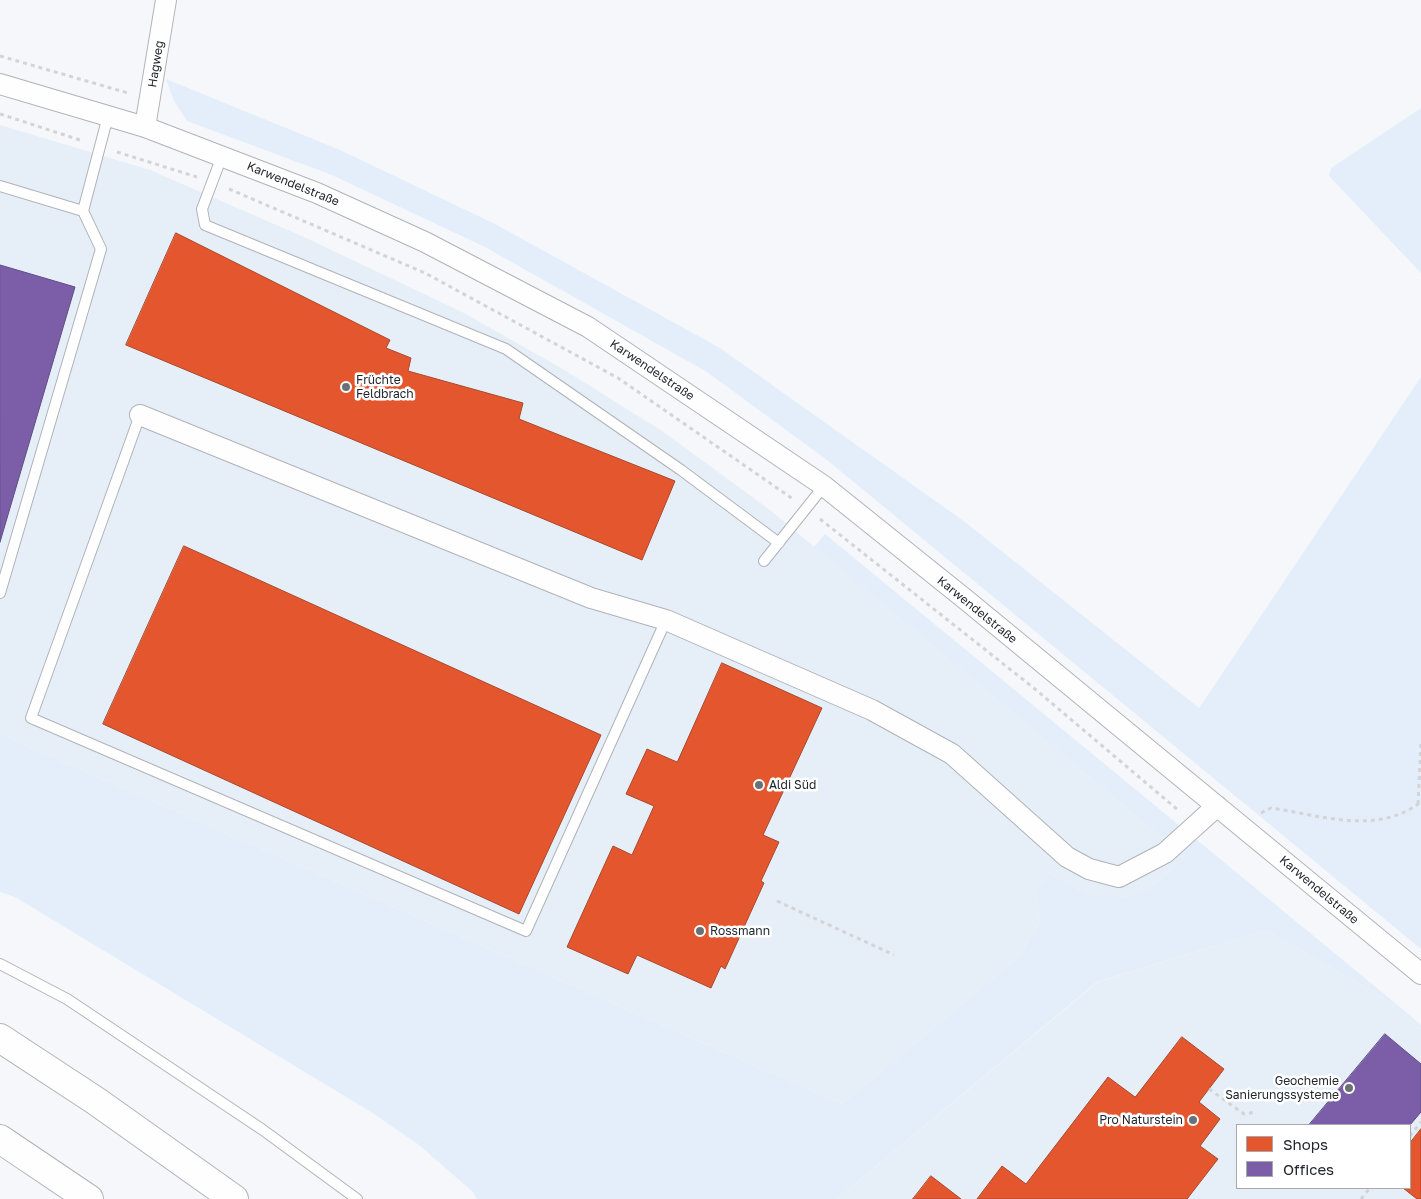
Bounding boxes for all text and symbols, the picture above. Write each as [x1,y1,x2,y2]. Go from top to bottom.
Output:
street label: Hagweg [145,40,167,88]
street label: Karwendelstraße [245,159,341,209]
street label: Karwendelstraße [607,337,697,403]
place label: Früchte Feldbrach [356,373,414,401]
marker: Früchte Feldbrach [340,381,352,393]
street label: Karwendelstraße [934,573,1020,647]
place label: Aldi Süd [769,778,816,792]
marker: Aldi Süd [753,779,765,791]
street label: Karwendelstraße [1277,853,1361,927]
place label: Rossmann [710,924,770,938]
marker: Rossmann [694,925,706,937]
place label: Geochemie Sanierungssysteme [1225,1074,1339,1102]
marker: Geochemie Sanierungssysteme [1343,1082,1355,1094]
place label: Pro Naturstein [1099,1113,1183,1127]
marker: Pro Naturstein [1187,1114,1199,1126]
legend [1236,1124,1411,1189]
text: Shops [1283,1135,1328,1153]
text: Offices [1283,1160,1334,1178]

